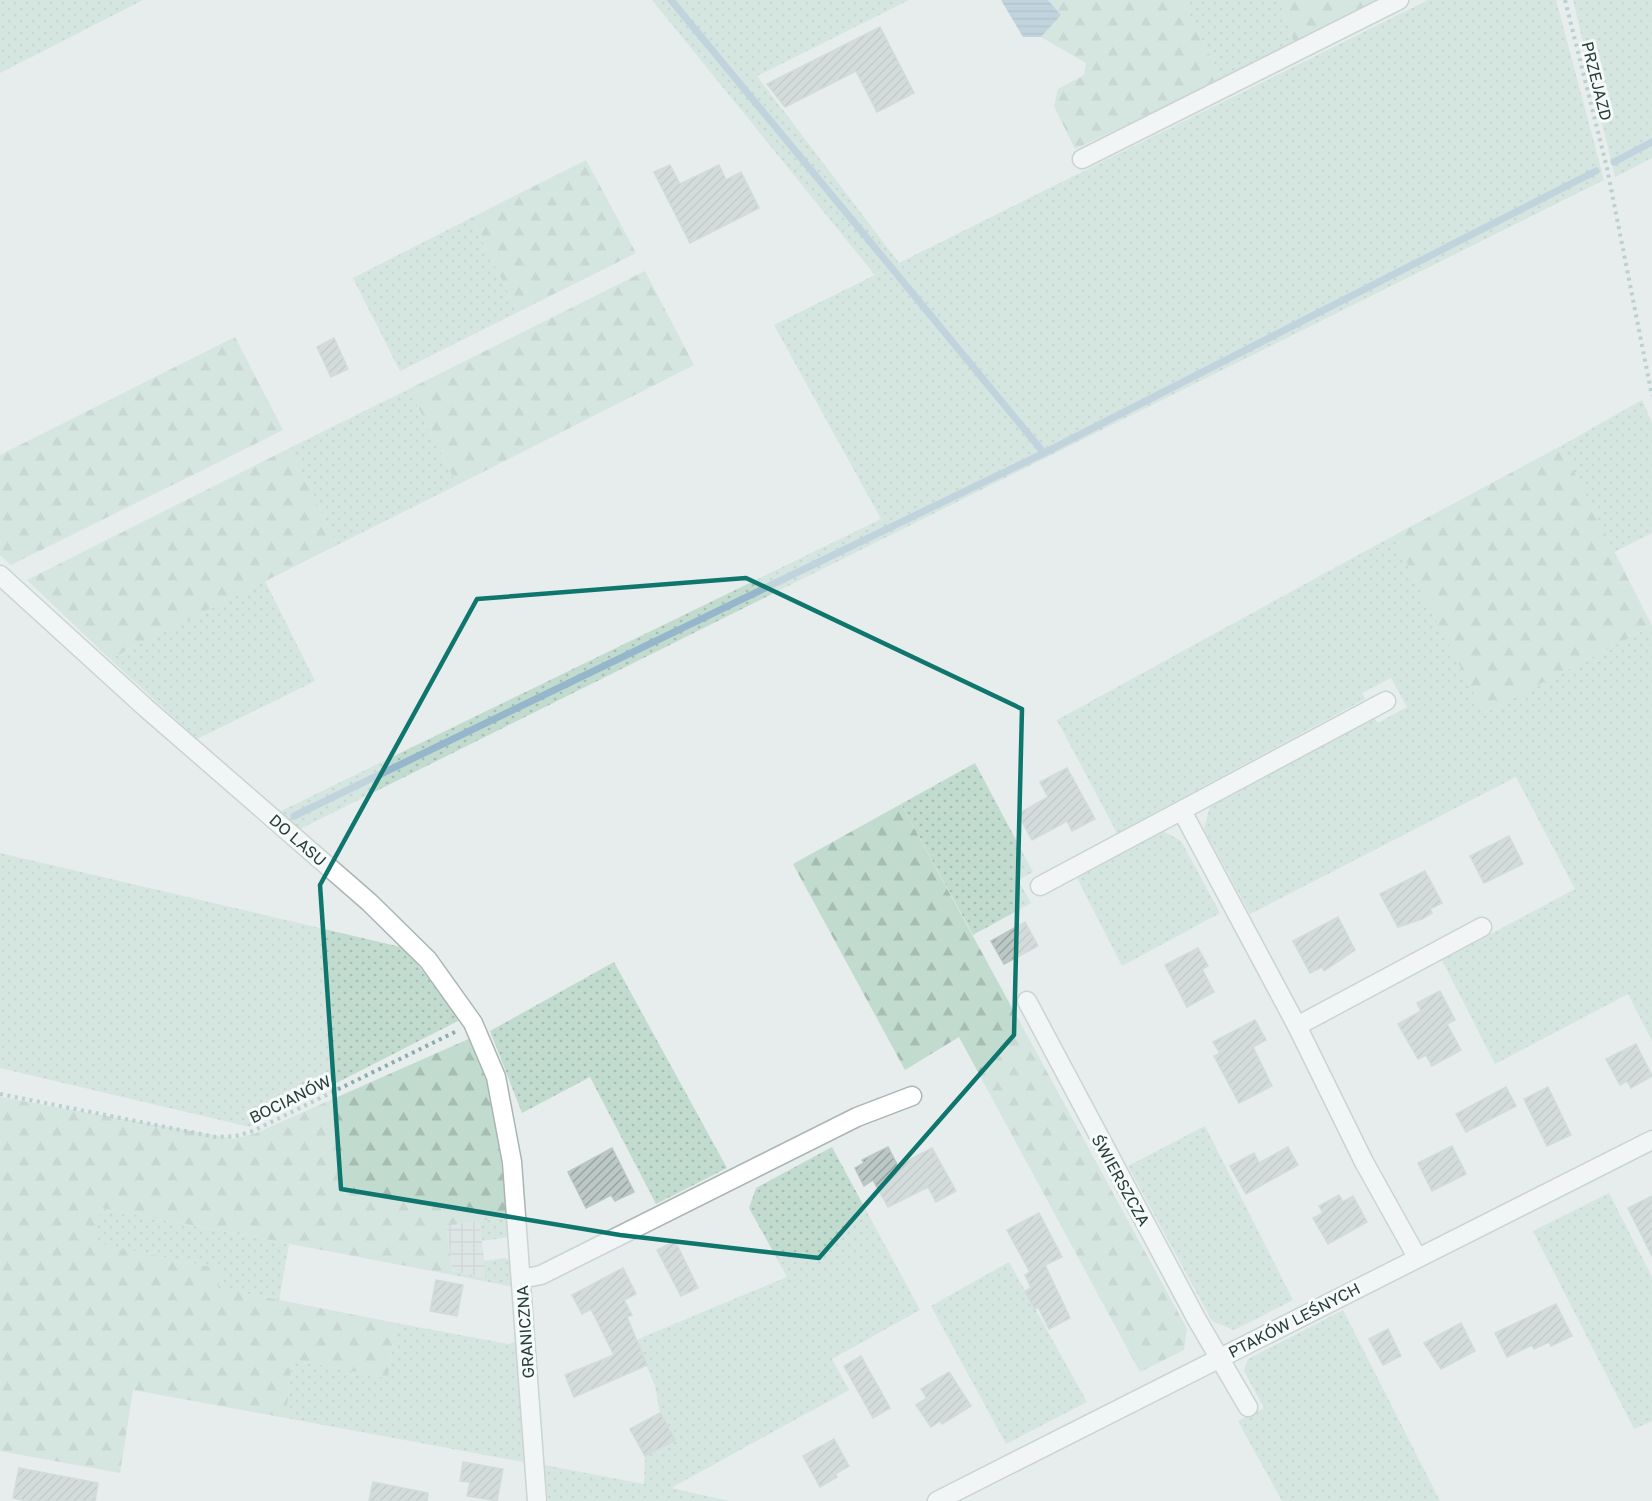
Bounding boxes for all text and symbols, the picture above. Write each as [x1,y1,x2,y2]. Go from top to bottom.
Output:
street label: PRZEJAZD [1578,39,1616,123]
street label: DO LASU [265,810,331,870]
street label: BOCIANÓW [246,1071,334,1127]
street label: ŚWIERSZCZA [1088,1131,1155,1230]
street label: PTAKÓW LEŚNYCH [1225,1278,1363,1362]
street label: GRANICZNA [512,1285,538,1379]

